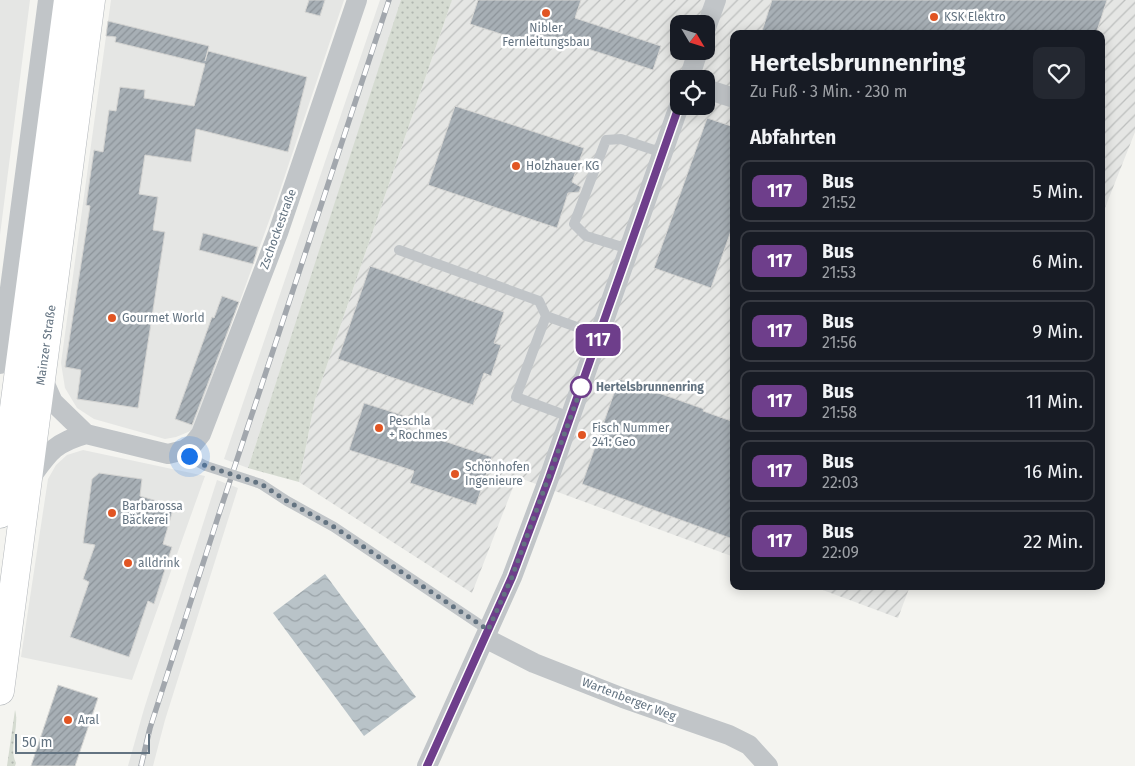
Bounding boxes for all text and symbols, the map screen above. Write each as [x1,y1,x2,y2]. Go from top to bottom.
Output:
marker: Nibler Fernleitungsbau [540,7,552,19]
place label: KSK Elektro [944,10,1006,24]
marker: KSK Elektro [928,11,940,23]
north arrow [670,15,715,60]
map controls [670,15,715,115]
place label: Nibler Fernleitungsbau [502,21,590,49]
button: heart [1033,47,1085,99]
text: Hertelsbrunnenring [750,49,966,77]
button: locate [670,70,715,115]
text: Zu Fuß · 3 Min. · 230 m [750,82,907,101]
text: Abfahrten [750,126,836,149]
place label: Holzhauer KG [526,159,599,173]
marker: Holzhauer KG [510,160,522,172]
text: Bus [822,170,854,193]
text: 117 [767,180,792,202]
text: 5 Min. [1033,180,1083,203]
street label: Zschockestraße [257,187,299,271]
text: 21:52 [822,193,856,212]
text: Bus [822,240,854,263]
text: 117 [767,250,792,272]
text: 6 Min. [1032,250,1083,273]
text: 21:53 [822,263,856,282]
street label: Mainzer Straße [33,304,59,386]
text: Bus [822,310,854,333]
place label: Gourmet World [122,311,205,325]
marker: Gourmet World [106,312,118,324]
text: 117 [767,320,792,342]
text: 9 Min. [1032,320,1083,343]
line badge: 117 [569,324,627,356]
text: 117 [586,329,610,351]
text: 21:56 [822,333,857,352]
marker: Hertelsbrunnenring [570,376,592,398]
place label: Hertelsbrunnenring [596,380,704,394]
text: Bus [822,380,854,403]
text: 117 [767,390,792,412]
text: 11 Min. [1026,390,1083,413]
text: 21:58 [822,403,857,422]
place label: Peschla + Rochmes [389,414,448,442]
place label: Fisch Nummer 241: Geo [592,421,670,449]
marker: Peschla + Rochmes [373,422,385,434]
marker: Fisch Nummer 241: Geo [576,429,588,441]
your location [177,444,202,469]
text: Bus [822,450,854,473]
place label: Schönhofen Ingenieure [465,460,530,488]
text: 117 [767,460,792,482]
text: 16 Min. [1024,460,1083,483]
marker: Schönhofen Ingenieure [449,468,461,480]
text: 22:03 [822,473,858,492]
place label: Barbarossa Bäckerei [122,499,183,527]
marker: Barbarossa Bäckerei [106,507,118,519]
text: Bus [822,520,854,543]
text: 117 [767,530,792,552]
text: 22 Min. [1023,530,1083,553]
text: 22:09 [822,543,859,562]
place label: alldrink [138,556,181,570]
marker: alldrink [122,557,134,569]
street label: Wartenberger Weg [580,675,679,724]
place label: Aral [78,713,99,727]
marker: Aral [62,714,74,726]
scale bar [15,731,150,754]
text: 50 m [22,734,53,751]

